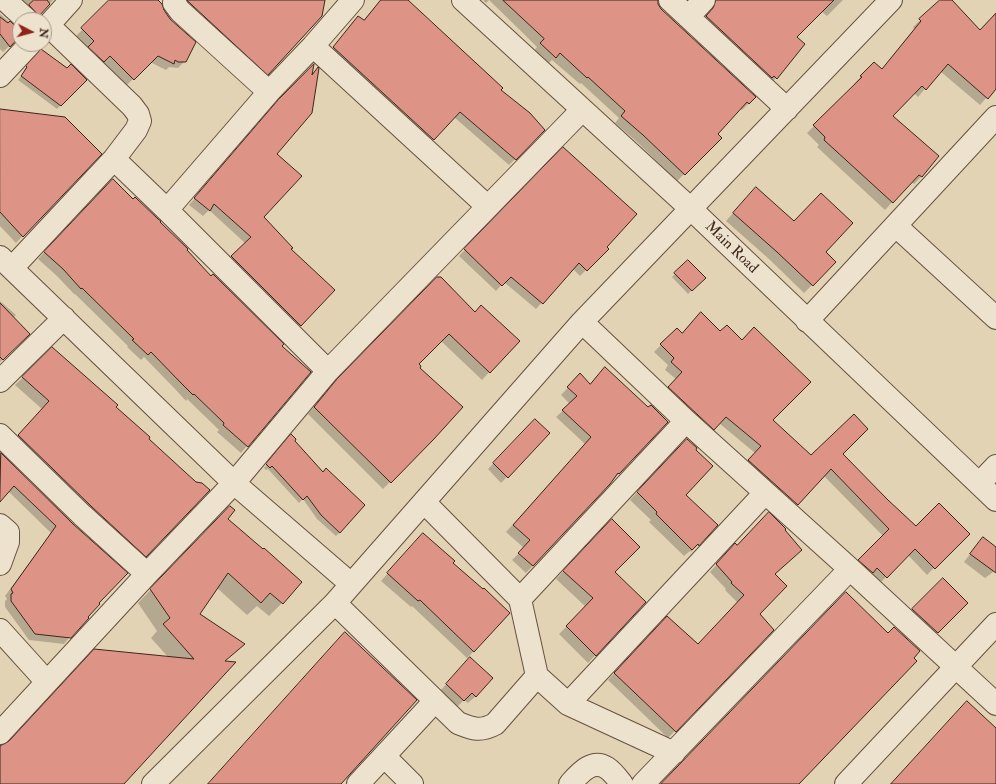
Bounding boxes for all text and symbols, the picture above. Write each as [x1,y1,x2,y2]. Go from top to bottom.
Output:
north arrow [12,12,52,52]
text: N [36,28,50,39]
street label: Main Road [701,218,761,278]

